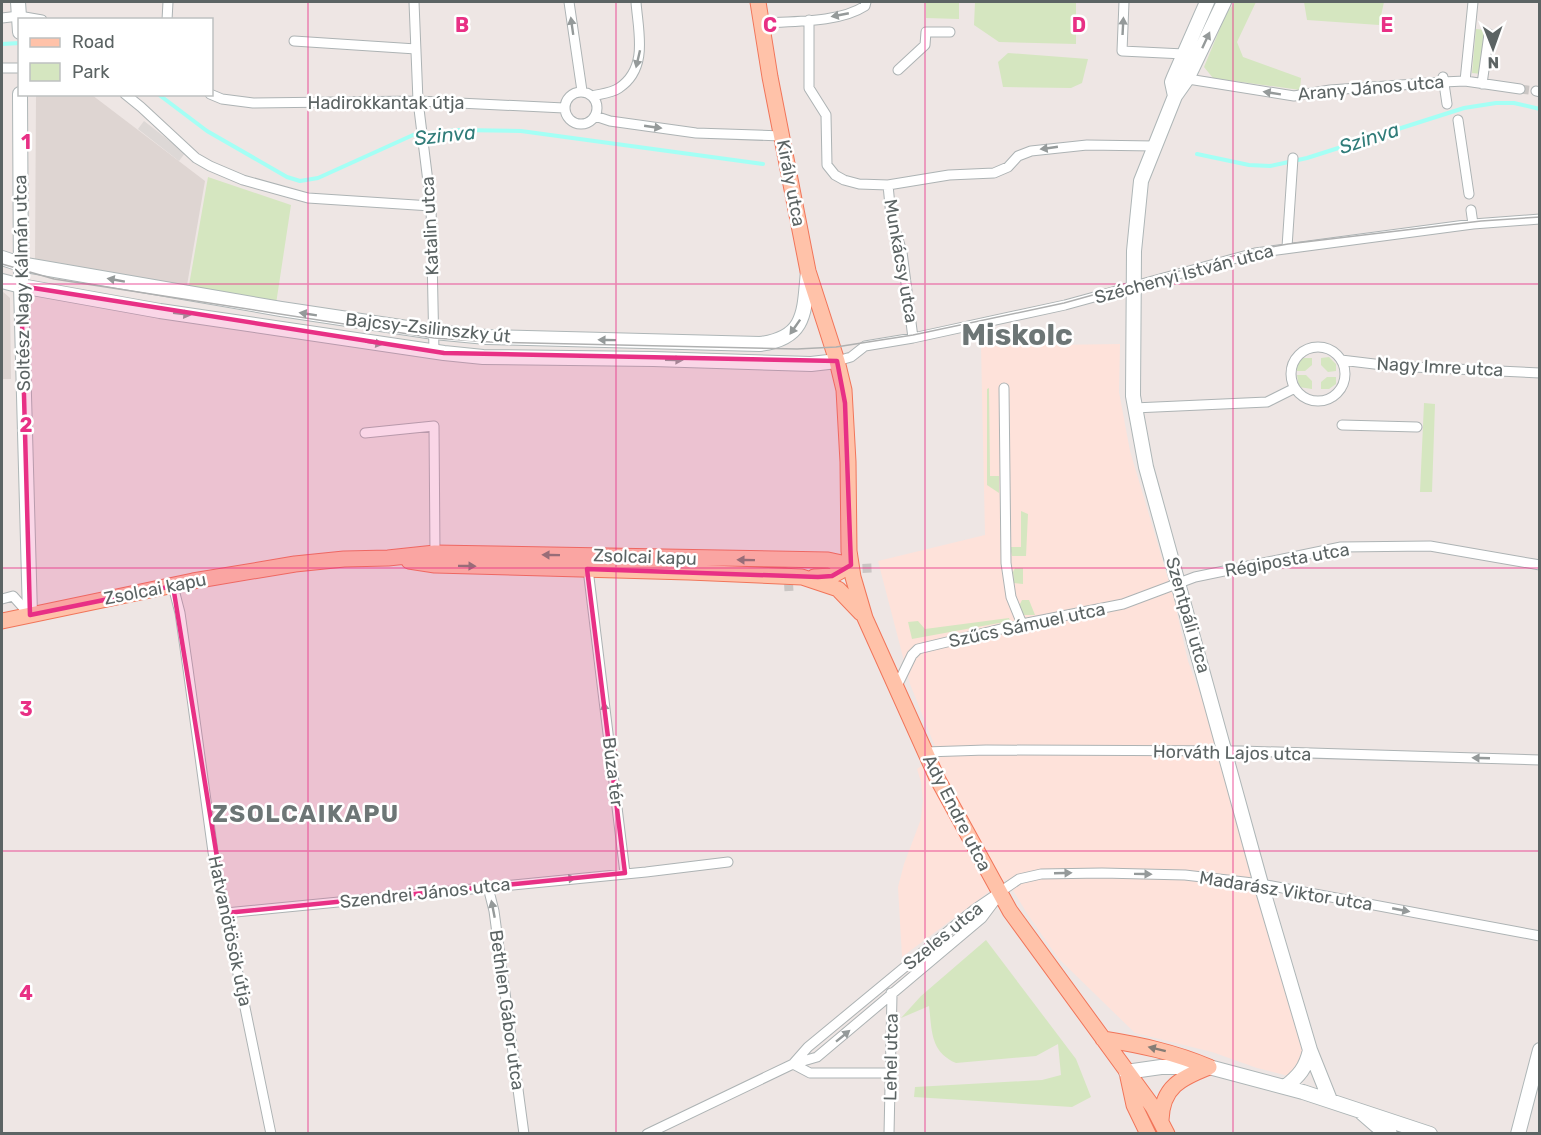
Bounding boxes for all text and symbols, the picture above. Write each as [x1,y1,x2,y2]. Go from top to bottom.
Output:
one-way arrow [831,11,850,20]
text: B [455,13,469,37]
text: C [763,13,777,37]
text: D [1072,13,1086,37]
text: E [1381,13,1393,37]
one-way arrow [568,16,577,35]
one-way arrow [1119,17,1128,36]
legend [18,18,213,96]
north arrow [1463,18,1523,78]
text: Road [72,31,115,53]
one-way arrow [1201,32,1210,49]
one-way arrow [632,50,642,68]
text: N [1487,53,1499,72]
text: Park [72,61,110,83]
street label: Arany János utca [1297,71,1445,105]
one-way arrow [1263,88,1282,97]
street label: Hadirokkantak útja [308,92,464,114]
water label: Szinva [1336,117,1402,159]
water label: Szinva [413,120,477,150]
one-way arrow [643,122,662,132]
text: 1 [21,130,31,154]
street label: Király utca [772,138,810,228]
one-way arrow [1040,144,1059,153]
street label: Soltész Nagy Kálmán utca [9,174,35,392]
street label: Katalin utca [416,176,444,276]
street label: Munkácsy utca [879,197,923,325]
street label: Széchenyi István utca [1092,240,1276,308]
one-way arrow [106,275,125,284]
street label: Bajcsy-Zsilinszky út [344,308,512,348]
one-way arrow [172,309,191,319]
one-way arrow [299,309,318,318]
district label: Miskolc [961,317,1073,353]
one-way arrow [789,318,801,334]
one-way arrow [597,335,616,345]
one-way arrow [365,339,384,348]
street label: Nagy Imre utca [1376,353,1504,381]
one-way arrow [664,355,683,364]
text: 2 [20,413,33,437]
street label: Régiposta utca [1223,538,1351,582]
street label: Zsolcai kapu [593,544,697,570]
one-way arrow [542,550,561,560]
street label: Szentpáli utca [1161,554,1215,676]
one-way arrow [737,555,756,565]
one-way arrow [457,561,476,570]
street label: Zsolcai kapu [102,568,208,610]
street label: Szűcs Sámuel utca [947,598,1107,652]
text: 3 [19,697,33,721]
one-way arrow [600,701,610,720]
street label: Búza tér [598,736,628,808]
street label: Horváth Lajos utca [1153,741,1311,765]
street label: Ady Endre utca [918,751,996,875]
one-way arrow [1472,753,1491,763]
district label: ZSOLCAIKAPU [212,800,400,828]
street label: Hatvanötösök útja [203,854,257,1008]
street label: Madarász Viktor utca [1198,866,1374,916]
one-way arrow [1053,868,1072,877]
one-way arrow [1134,869,1153,879]
street label: Szendrei János utca [339,873,511,913]
one-way arrow [558,874,577,884]
street label: Szeles utca [899,897,987,975]
one-way arrow [488,899,497,918]
one-way arrow [1392,906,1411,915]
street label: Bethlen Gábor utca [485,928,529,1092]
text: 4 [19,981,33,1005]
street label: Lehel utca [879,1013,903,1101]
one-way arrow [835,1029,851,1042]
one-way arrow [1148,1043,1167,1053]

